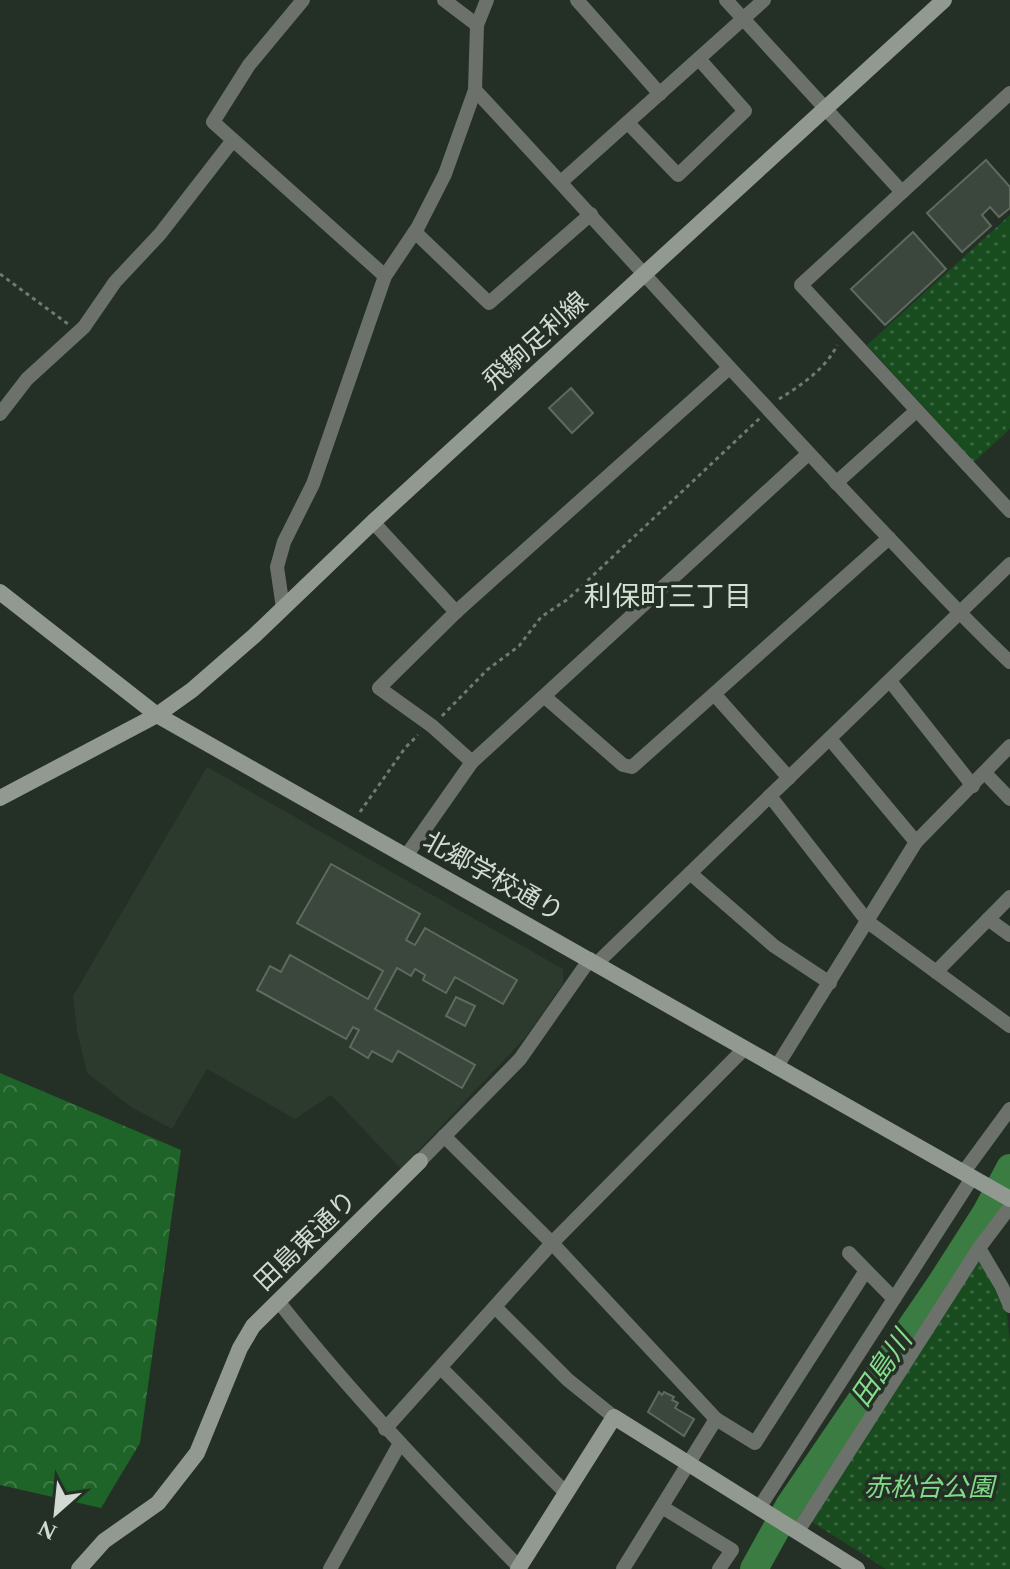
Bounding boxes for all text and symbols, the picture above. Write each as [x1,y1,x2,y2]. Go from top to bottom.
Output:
street label: 飛駒足利線 [474,283,598,399]
district label: 利保町三丁目 [584,576,752,619]
street label: 北郷学校通り [415,822,571,932]
street label: 田島東通り [245,1181,367,1301]
water label: 田島川 [841,1320,925,1416]
park label: 赤松台公園 [864,1468,998,1508]
north arrow [16,1473,96,1553]
text: N [32,1511,63,1548]

